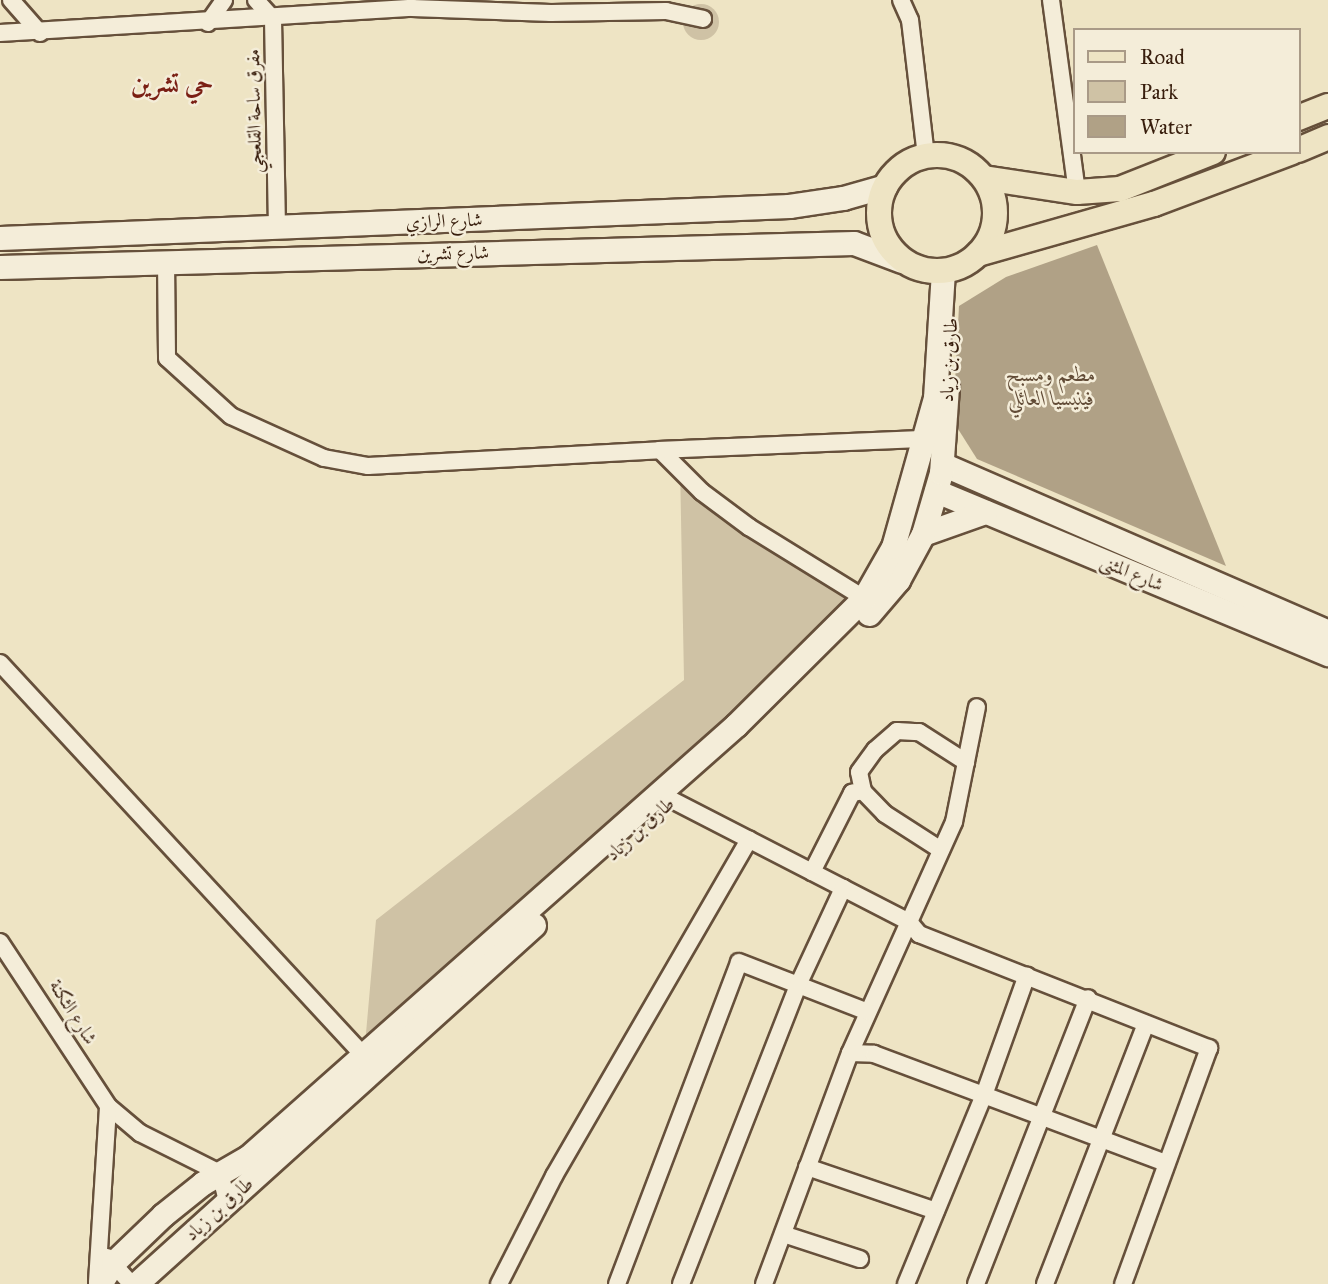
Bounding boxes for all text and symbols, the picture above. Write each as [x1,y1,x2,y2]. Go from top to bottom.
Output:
legend [1072,28,1300,154]
text: Road [1140,44,1185,70]
street label: مفرق ساحة القلعجي [242,49,266,173]
district label: حي تشرين [131,68,213,100]
text: Park [1140,79,1178,105]
text: Water [1140,114,1192,140]
street label: شارع الرازي [405,208,483,234]
street label: شارع تشرين [417,241,489,265]
street label: طارق بن زياد [935,317,963,403]
water label: مطعم ومسبح فينيسيا العائلي [1006,361,1096,411]
street label: شارع المثنى [1097,550,1167,596]
street label: طارق بن زياد [601,792,679,866]
street label: شارع الثكنة [44,975,102,1049]
street label: طارق بن زياد [180,1172,258,1246]

